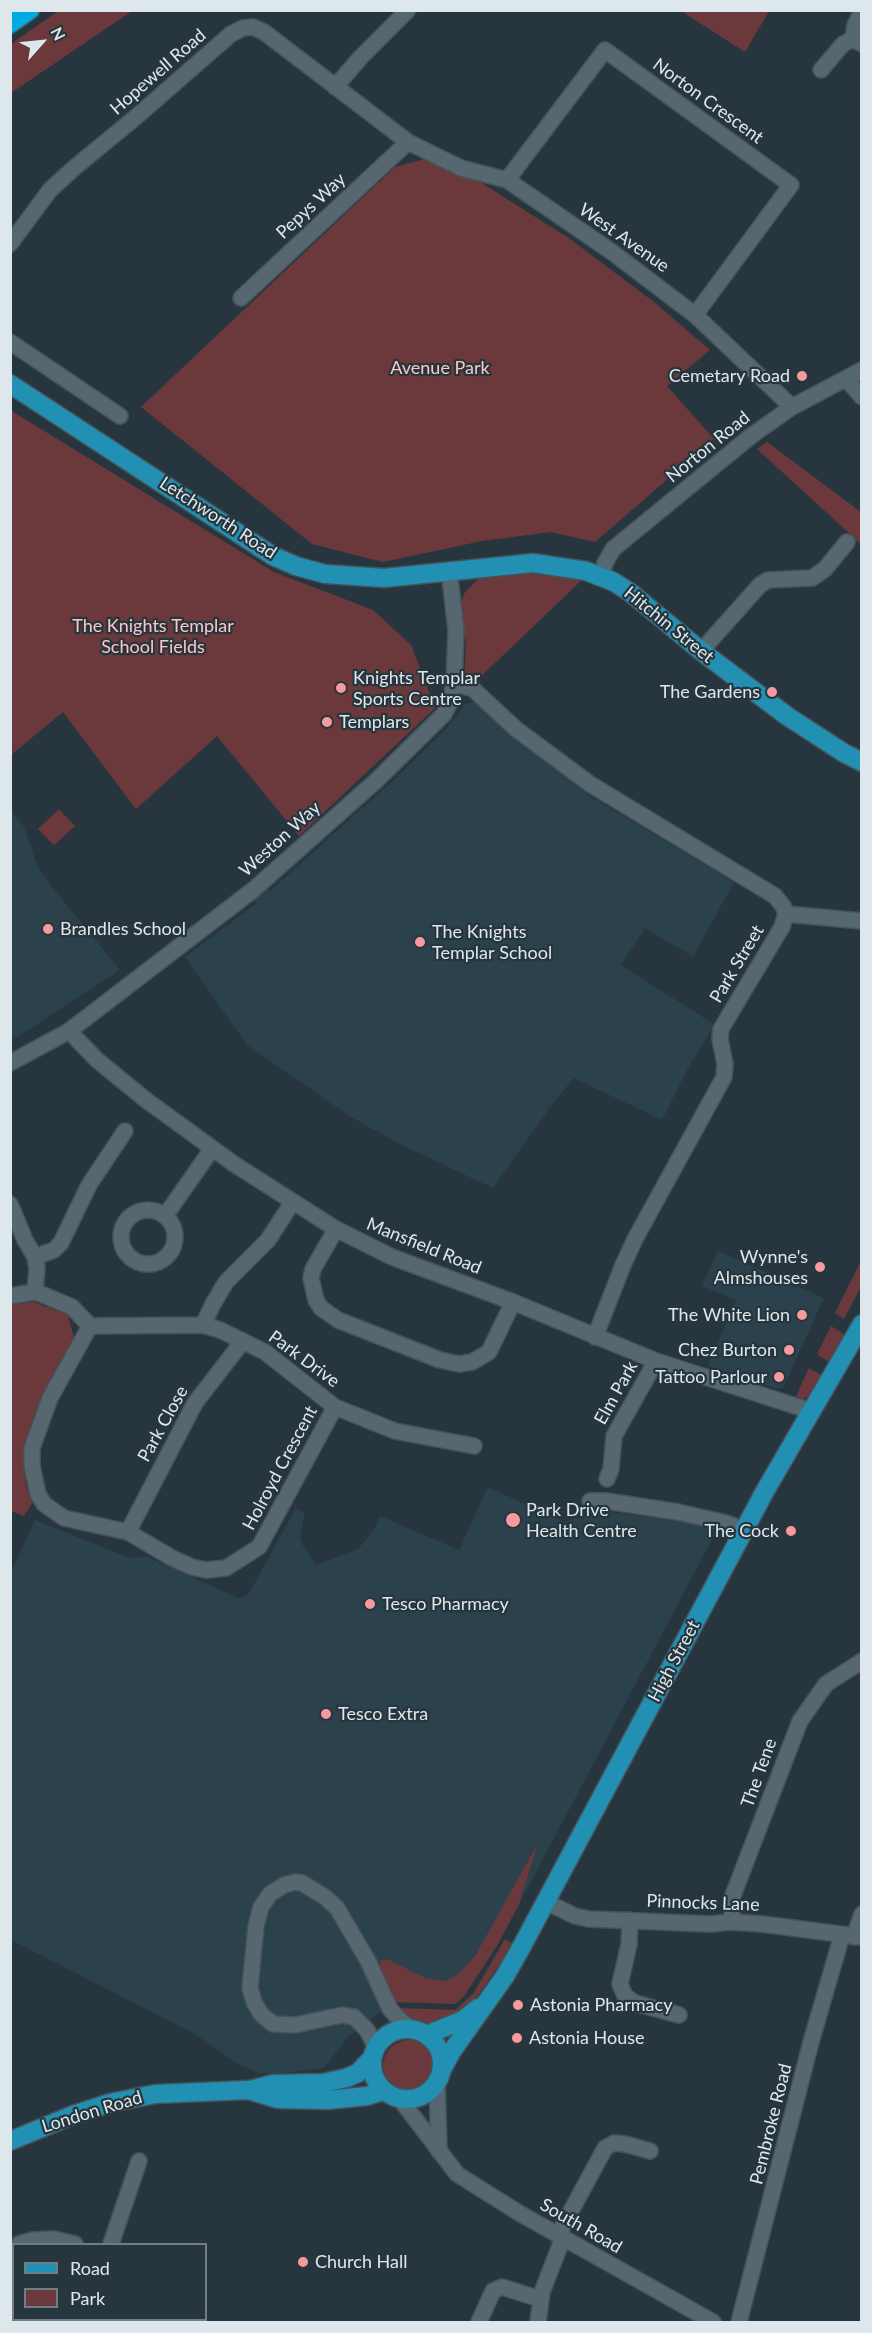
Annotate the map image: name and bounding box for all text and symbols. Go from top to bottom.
north arrow [12,12,72,72]
text: N [47,24,70,43]
street label: Hopewell Road [106,25,210,119]
street label: Norton Crescent [649,54,767,148]
street label: Pepys Way [272,168,350,244]
street label: West Avenue [575,199,673,277]
park label: Avenue Park [390,357,490,379]
place label: Cemetary Road [669,365,790,387]
marker: Cemetary Road [795,369,809,383]
street label: Norton Road [662,407,754,487]
street label: Letchworth Road [156,472,280,564]
street label: Hitchin Street [620,582,718,668]
park label: The Knights Templar School Fields [72,615,234,658]
place label: Knights Templar Sports Centre [353,667,480,710]
marker: Knights Templar Sports Centre [334,681,348,695]
place label: The Gardens [660,681,760,703]
marker: The Gardens [765,685,779,699]
place label: Templars [339,711,409,733]
marker: Templars [320,715,334,729]
street label: Weston Way [235,797,325,881]
place label: Brandles School [60,918,186,940]
place label: The Knights Templar School [432,921,552,964]
street label: Park Street [705,921,769,1007]
marker: Brandles School [41,922,55,936]
marker: The Knights Templar School [413,935,427,949]
street label: Mansfield Road [363,1213,485,1279]
place label: Wynne's Almshouses [714,1246,808,1288]
marker: Wynne's Almshouses [813,1260,827,1274]
place label: The White Lion [668,1304,790,1326]
marker: The White Lion [795,1308,809,1322]
street label: Park Drive [264,1326,344,1392]
place label: Chez Burton [678,1339,777,1361]
marker: Chez Burton [782,1343,796,1357]
street label: Elm Park [590,1358,642,1428]
place label: Tattoo Parlour [655,1366,767,1388]
marker: Tattoo Parlour [772,1370,786,1384]
street label: Park Close [133,1382,193,1466]
street label: Holroyd Crescent [238,1402,322,1534]
place label: Park Drive Health Centre [526,1499,637,1541]
marker: Park Drive Health Centre [504,1511,522,1529]
place label: The Cock [705,1520,779,1542]
marker: The Cock [784,1524,798,1538]
place label: Tesco Pharmacy [382,1593,509,1615]
marker: Tesco Pharmacy [363,1597,377,1611]
street label: High Street [643,1616,705,1706]
place label: Tesco Extra [338,1703,428,1725]
marker: Tesco Extra [319,1707,333,1721]
street label: The Tene [737,1735,781,1811]
street label: Pinnocks Lane [646,1890,760,1916]
place label: Astonia Pharmacy [530,1994,672,2016]
marker: Astonia Pharmacy [511,1998,525,2012]
place label: Astonia House [529,2027,645,2049]
marker: Astonia House [510,2031,524,2045]
street label: Pembroke Road [746,2061,796,2187]
street label: London Road [39,2087,145,2137]
street label: South Road [536,2194,626,2258]
legend [12,2243,207,2321]
place label: Church Hall [315,2251,407,2273]
marker: Church Hall [296,2255,310,2269]
text: Road [70,2257,110,2279]
text: Park [70,2287,105,2309]

